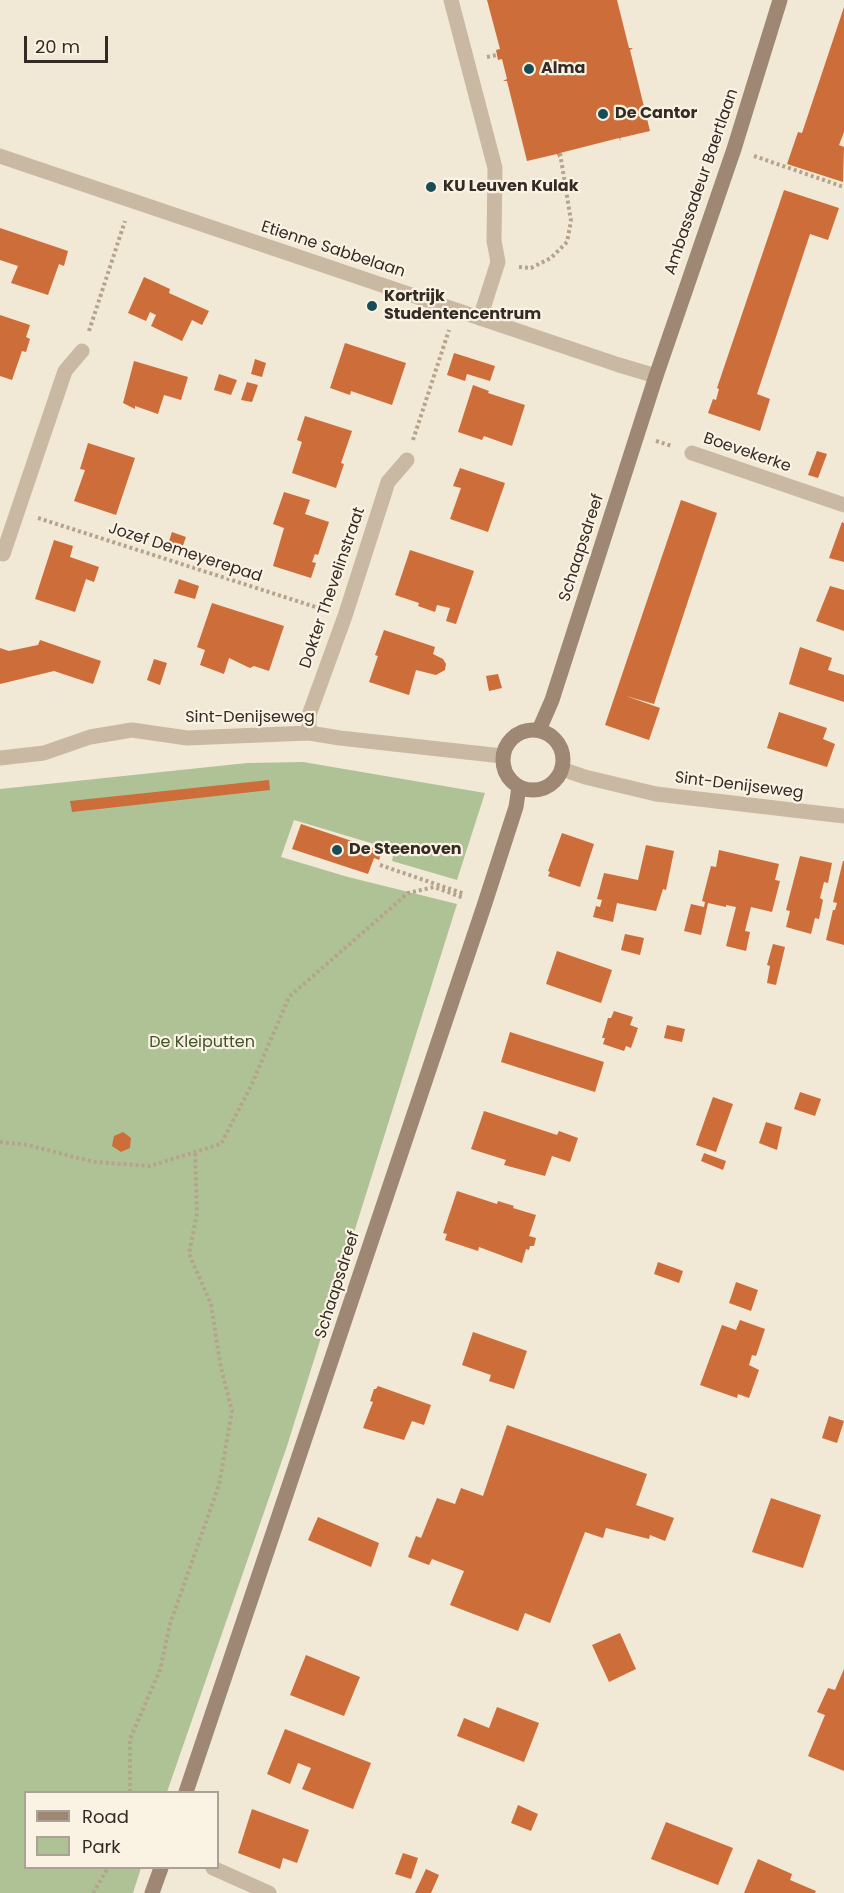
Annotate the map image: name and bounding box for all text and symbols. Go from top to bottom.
scale bar [27,24,111,62]
text: 20 m [35,34,80,59]
place label: Alma [541,59,585,79]
marker: Alma [522,62,536,76]
street label: Ambassadeur Baertlaan [661,86,743,278]
place label: De Cantor [615,104,697,124]
marker: De Cantor [596,107,610,121]
place label: KU Leuven Kulak [443,177,579,197]
marker: KU Leuven Kulak [424,180,438,194]
street label: Etienne Sabbelaan [259,218,407,282]
place label: Kortrijk Studentencentrum [384,287,541,325]
marker: Kortrijk Studentencentrum [365,299,379,313]
street label: Boevekerke [701,429,793,477]
street label: Schaapsdreef [556,492,608,604]
street label: Dokter Thevelinstraat [296,505,370,671]
street label: Jozef Demeyerepad [106,519,264,587]
street label: Sint-Denijseweg [185,708,315,728]
street label: Sint-Denijseweg [673,769,805,803]
place label: De Steenoven [349,840,462,860]
marker: De Steenoven [330,843,344,857]
park label: De Kleiputten [149,1033,255,1053]
street label: Schaapsdreef [312,1229,364,1341]
legend [24,1791,219,1869]
text: Road [82,1804,129,1829]
text: Park [82,1834,121,1859]

